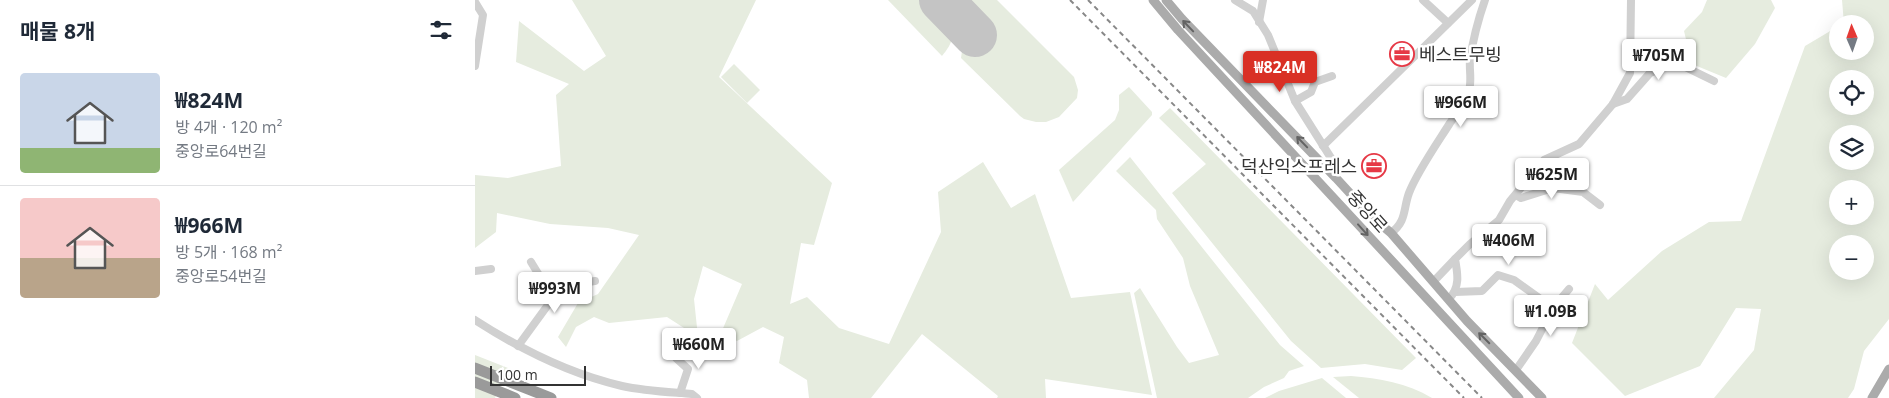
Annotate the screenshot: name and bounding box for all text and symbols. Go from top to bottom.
north arrow [1829,15,1874,60]
map controls [1829,15,1874,280]
icon: filters [427,16,455,44]
text: 매물 8개 [20,17,95,45]
one-way arrow [1182,20,1194,32]
pin: ₩705M [1624,38,1694,81]
office icon: 베스트무빙 [1389,41,1415,67]
place label: 베스트무빙 [1419,42,1502,66]
text: ₩705M [1633,44,1685,66]
pin: ₩824M [1245,51,1315,93]
text: ₩824M [1254,56,1306,78]
button: locate [1829,70,1874,115]
text: ₩824M [175,86,243,114]
pin: ₩966M [1426,86,1496,128]
text: ₩966M [1435,91,1487,113]
icon: home [60,93,120,153]
text: 방 4개 · 120 m² [175,116,282,138]
button: layers [1829,125,1874,170]
one-way arrow [1296,136,1308,149]
text: 중앙로64번길 [175,140,267,162]
office icon: 덕산익스프레스 [1361,153,1387,179]
place label: 덕산익스프레스 [1241,154,1357,178]
pin: ₩625M [1517,158,1587,200]
text: ₩625M [1526,163,1578,185]
button: + [1829,180,1874,225]
street label: 중앙로 [1342,185,1394,237]
text: ₩966M [175,211,243,239]
icon: home [60,218,120,278]
one-way arrow [1357,223,1369,236]
pin: ₩406M [1474,224,1544,266]
text: ₩406M [1483,229,1535,251]
button: − [1829,235,1874,280]
text: 방 5개 · 168 m² [175,241,282,263]
text: 중앙로54번길 [175,265,267,287]
pin: ₩993M [520,272,590,314]
text: ₩993M [529,277,581,299]
pin: ₩1.09B [1510,294,1592,337]
text: ₩1.09B [1525,300,1577,322]
pin: ₩660M [664,328,734,370]
one-way arrow [1478,332,1490,344]
text: ₩660M [673,333,725,355]
scale bar [490,363,586,386]
text: 100 m [497,365,538,384]

